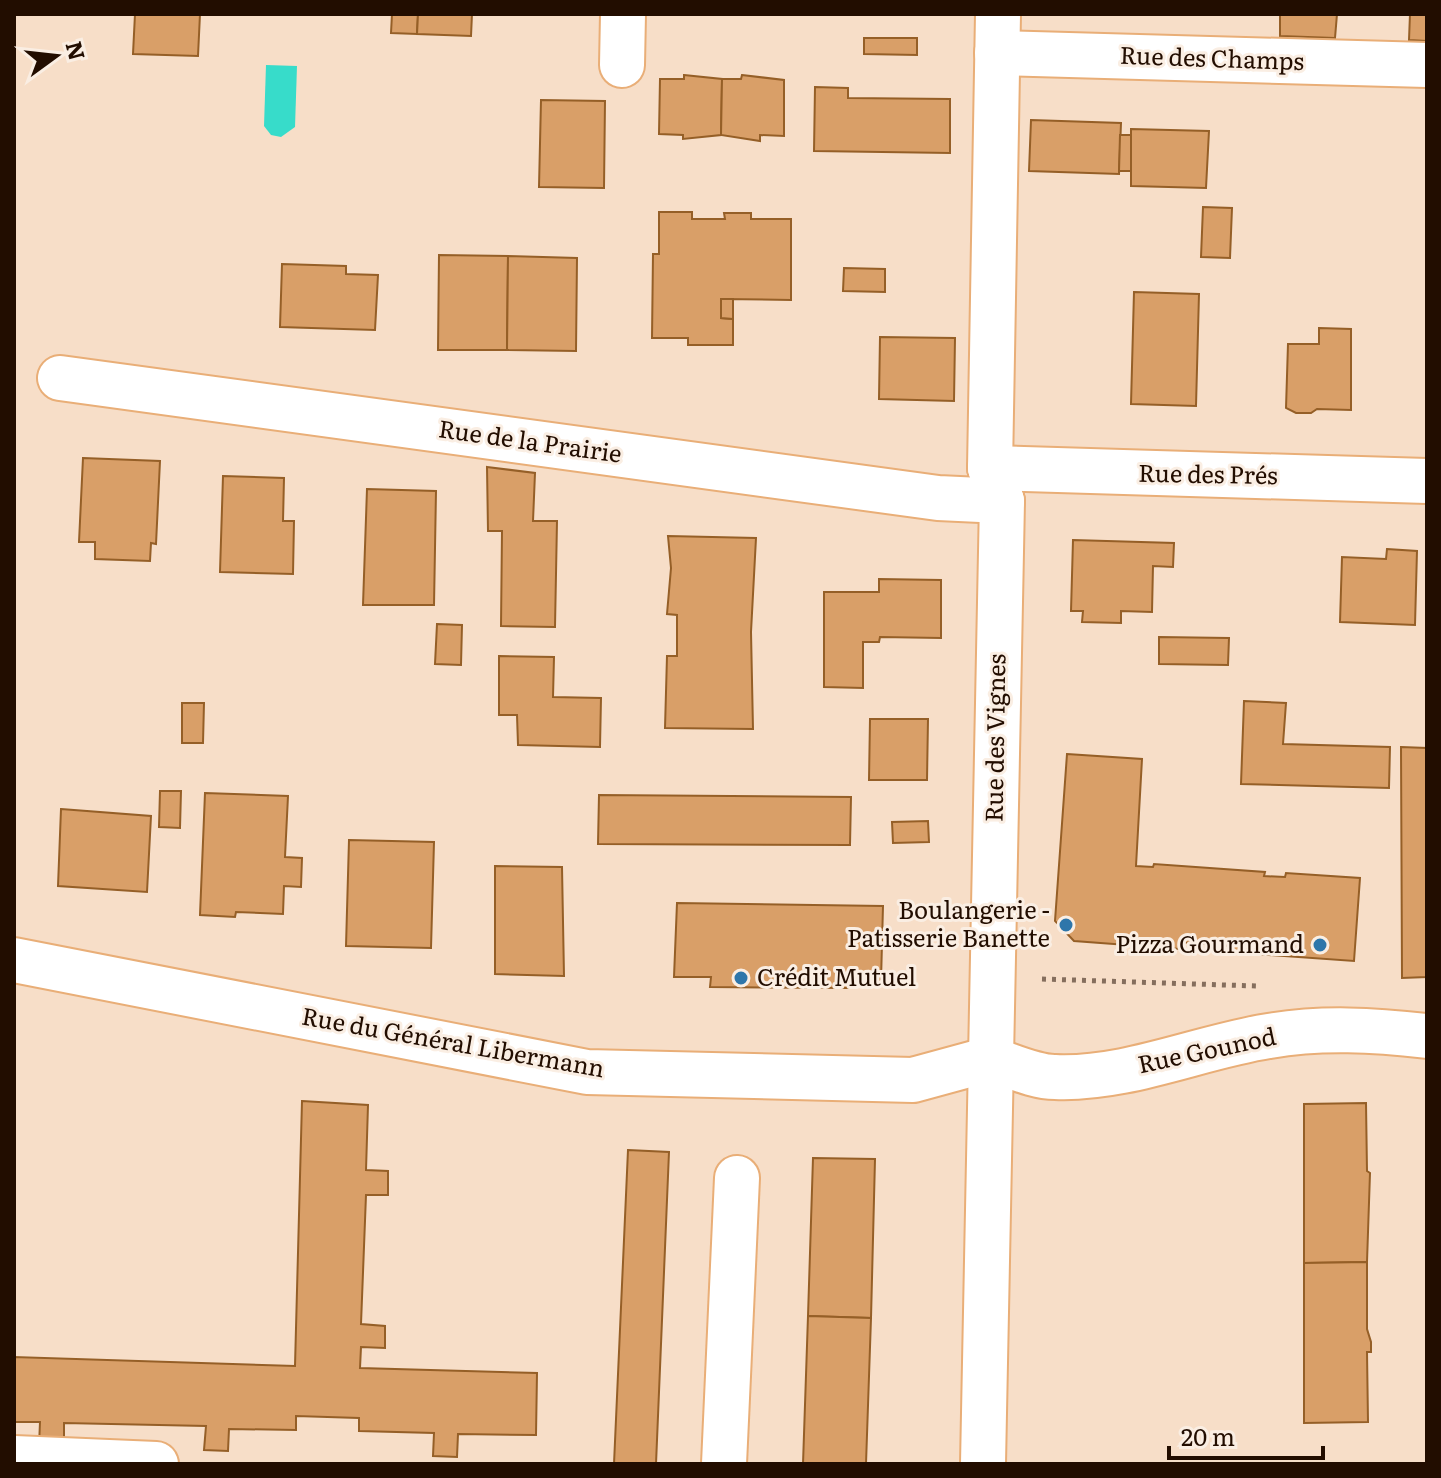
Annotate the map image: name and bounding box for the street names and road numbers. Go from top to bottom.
street label: Rue des Champs [1119,36,1305,77]
street label: Rue de la Prairie [436,409,624,470]
street label: Rue des Prés [1138,454,1278,491]
street label: Rue des Vignes [975,653,1012,822]
street label: Rue du Général Libermann [299,997,608,1084]
street label: Rue Gounod [1134,1017,1279,1080]

